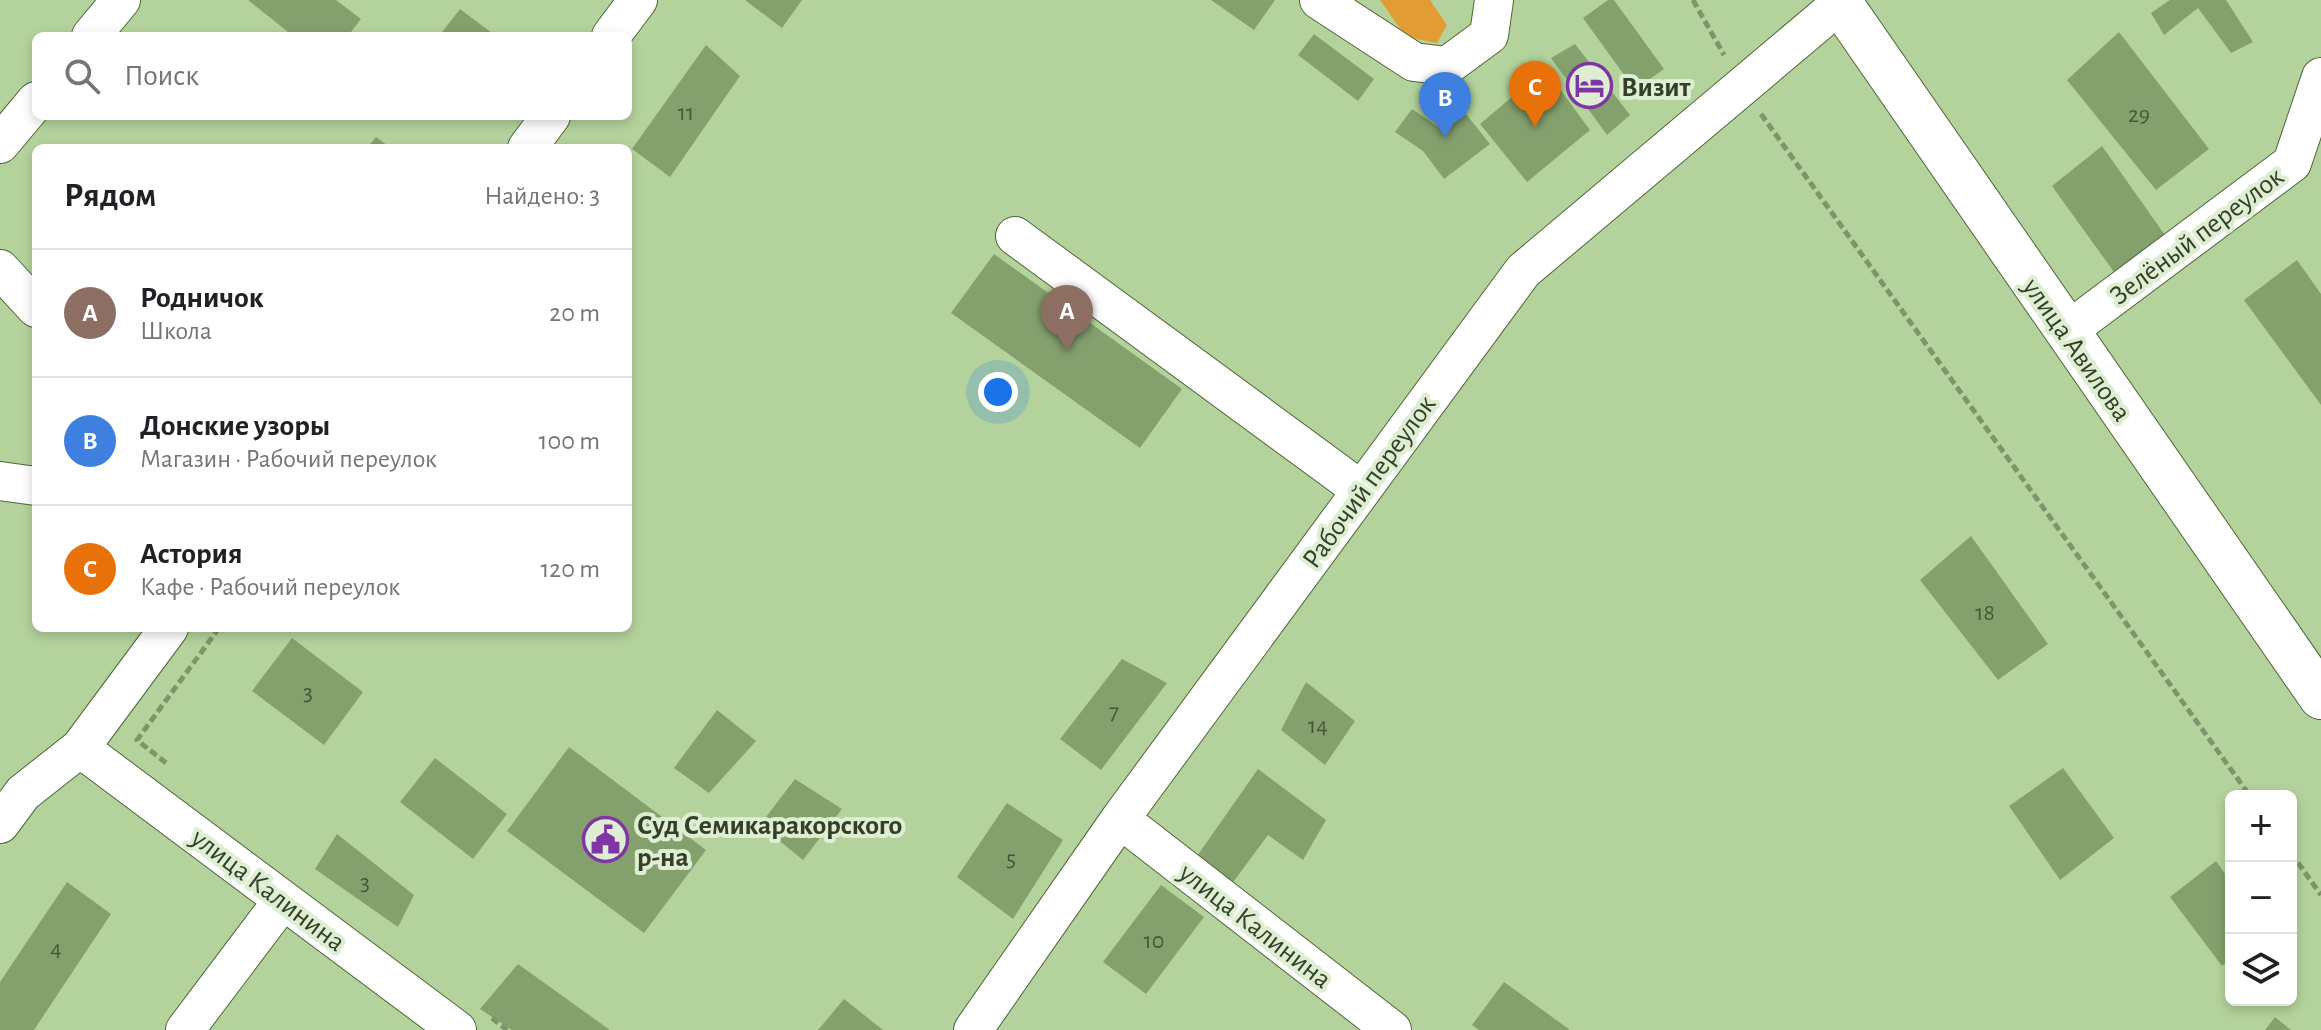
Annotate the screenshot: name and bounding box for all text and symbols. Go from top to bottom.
search box [32,32,632,120]
icon: search [60,54,104,98]
text: Поиск [124,61,199,91]
pin: C [1509,61,1561,127]
hotel icon: Визит [1566,62,1614,110]
pin: B [1419,72,1471,138]
place label: Визит [1621,74,1691,102]
house number: 11 [678,101,694,125]
house number: 29 [2128,103,2150,127]
street label: Зелёный переулок [2105,162,2289,311]
text: Рядом [64,179,156,213]
text: Найдено: 3 [484,183,600,209]
street label: улица Авилова [2016,273,2136,427]
text: Родничок [140,283,264,313]
pin: A [1041,285,1093,351]
text: A [82,300,98,326]
text: 20 m [549,300,600,326]
text: Школа [140,318,212,344]
your location [978,372,1018,412]
street label: Рабочий переулок [1298,390,1442,574]
text: Донские узоры [140,411,330,441]
text: B [82,428,98,454]
text: 100 m [539,428,600,454]
text: Магазин · Рабочий переулок [140,446,437,472]
text: Астория [140,539,242,569]
text: C [83,556,97,582]
text: 120 m [540,556,600,582]
text: Кафе · Рабочий переулок [140,574,400,600]
house number: 18 [1975,601,1995,625]
house number: 3 [303,681,313,705]
house number: 7 [1109,700,1119,724]
house number: 14 [1308,714,1328,738]
map controls [2225,790,2297,1006]
button: + [2225,790,2297,862]
place label: Суд Семикаракорского р-на [637,812,902,872]
public building icon: Суд Семикаракорского р-на [582,816,630,864]
street label: улица Калинина [185,823,350,957]
house number: 5 [1006,847,1016,871]
street label: улица Калинина [1173,858,1336,995]
button: − [2225,862,2297,934]
house number: 3 [360,871,370,895]
house number: 10 [1144,929,1164,953]
button: layers [2225,934,2297,1006]
house number: 4 [50,937,62,961]

